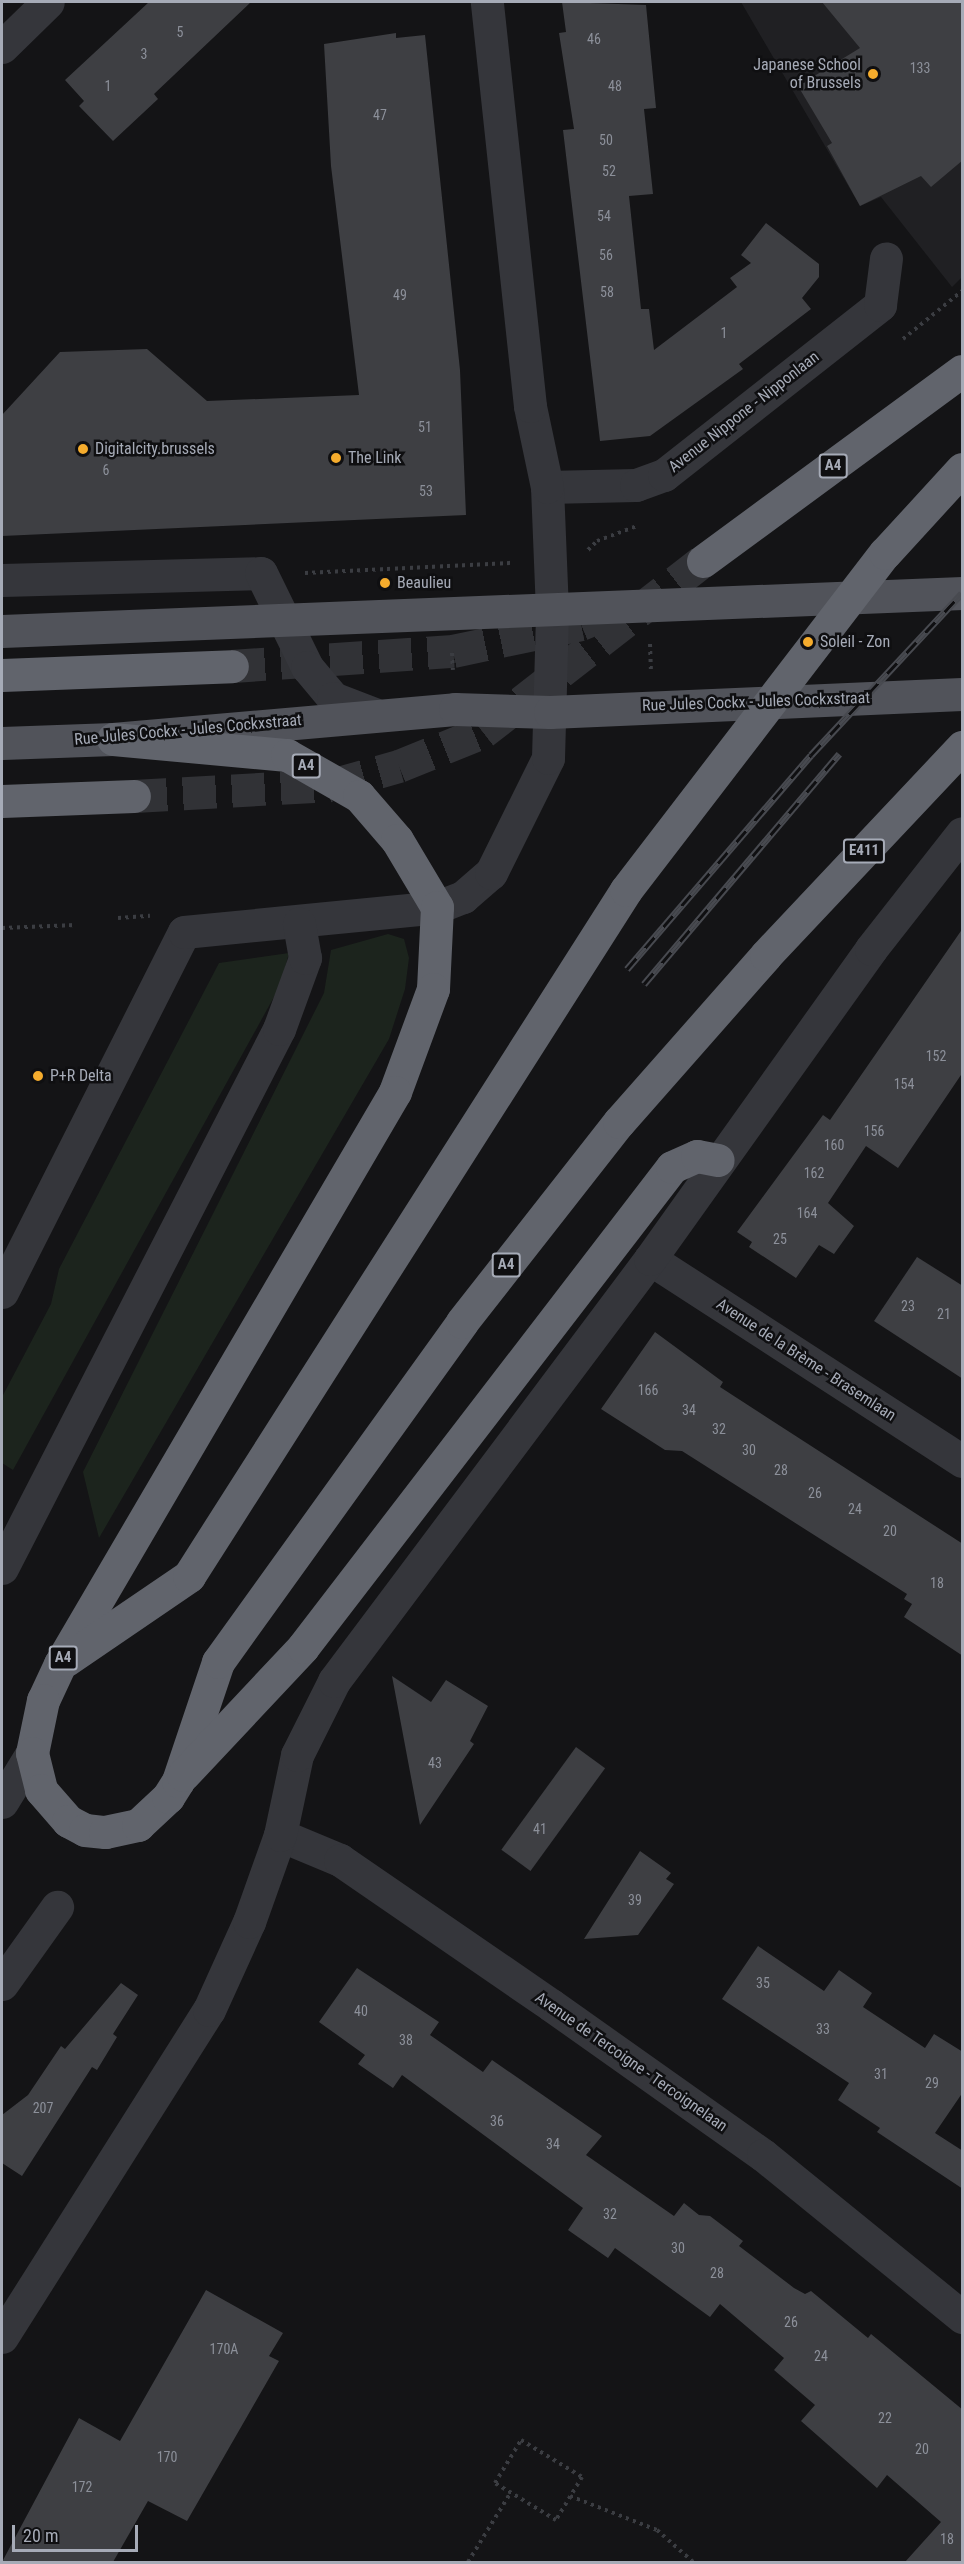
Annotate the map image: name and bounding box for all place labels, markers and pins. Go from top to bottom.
place label: Japanese School of Brussels [753,55,861,93]
marker: Japanese School of Brussels [866,67,880,81]
place label: Digitalcity.brussels [95,439,215,459]
marker: Digitalcity.brussels [76,442,90,456]
place label: The Link [348,448,401,468]
marker: The Link [329,451,343,465]
place label: Beaulieu [397,573,451,593]
marker: Beaulieu [378,576,392,590]
place label: Soleil - Zon [820,632,890,652]
marker: Soleil - Zon [801,635,815,649]
place label: P+R Delta [50,1066,112,1086]
marker: P+R Delta [31,1069,45,1083]

